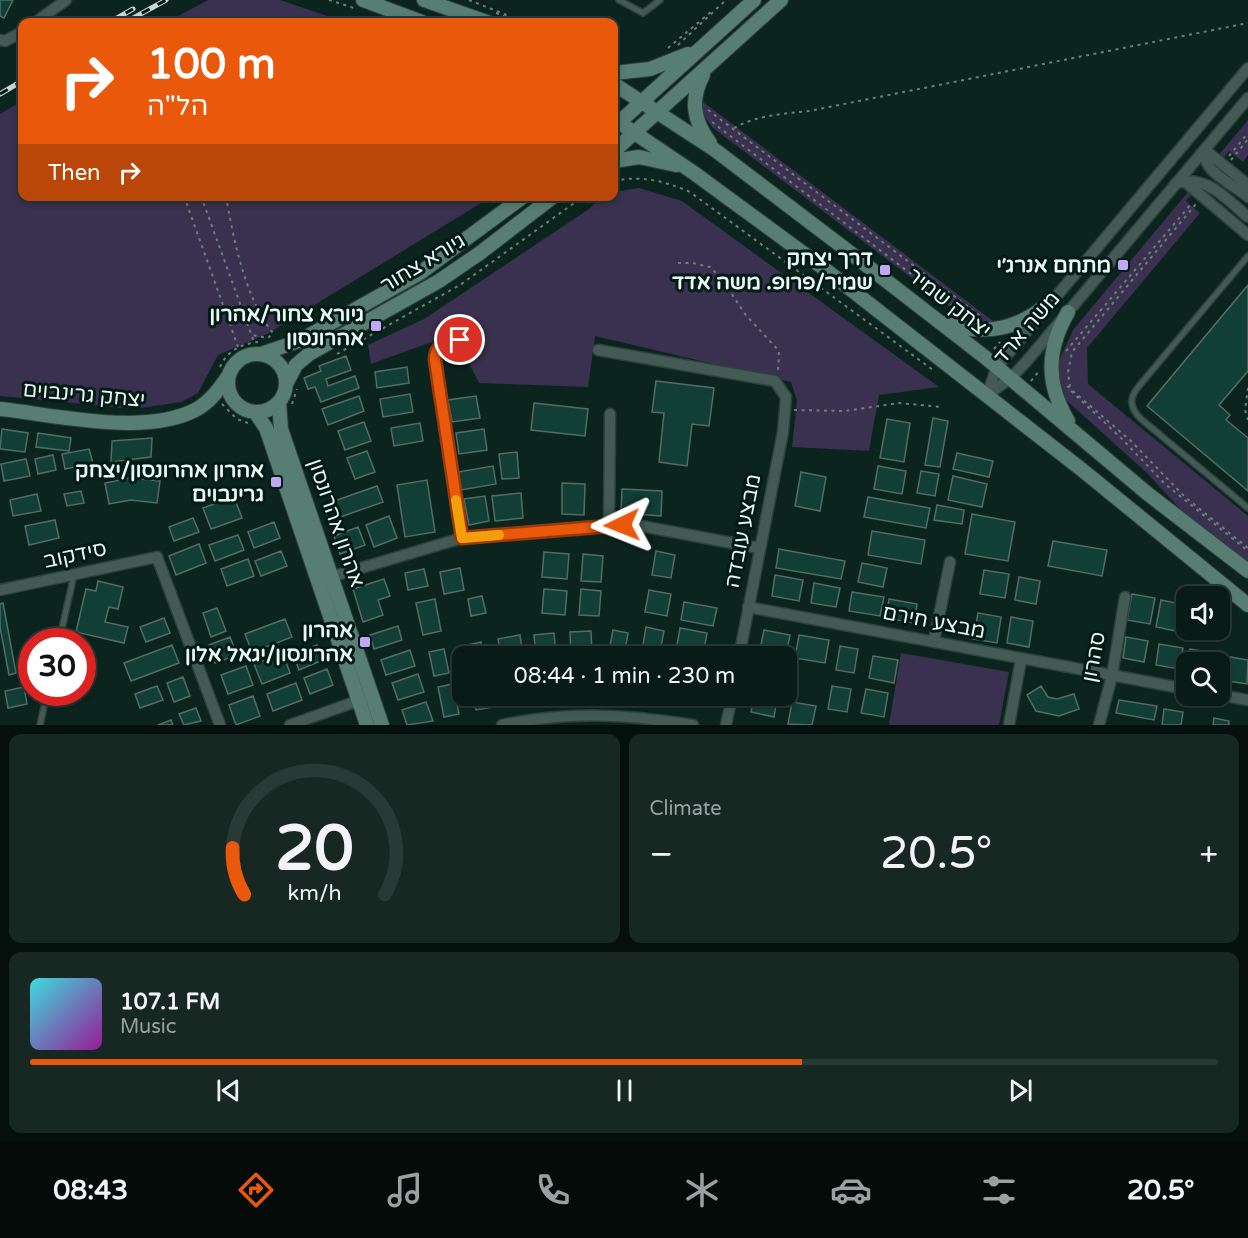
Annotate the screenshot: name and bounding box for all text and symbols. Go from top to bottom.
text: 100 m [147,39,276,90]
icon: right [48,42,126,120]
text: הל"ה [147,90,208,123]
icon: right [113,156,146,189]
text: Then [48,160,101,186]
street label: גיורא צחור [376,228,470,298]
place label: דרך יצחק שמיר/פרופ. משה אדד [672,246,873,295]
place label: מתחם אנרג׳י [997,253,1111,278]
marker: מתחם אנרג׳י [1116,258,1130,272]
marker: דרך יצחק שמיר/פרופ. משה אדד [878,263,892,277]
street label: יצחק שמיר [902,263,996,343]
street label: משה ארד [989,286,1065,370]
place label: גיורא צחור/אהרון אהרונסון [209,302,364,351]
pin [434,314,485,365]
marker: גיורא צחור/אהרון אהרונסון [369,319,383,333]
icon: arrive [443,323,476,356]
street label: יצחק גרינבוים [22,377,146,413]
street label: אהרון אהרונסון [302,456,370,590]
place label: אהרון אהרונסון/יצחק גרינבוים [75,458,264,507]
street label: מבצע עובדה [720,472,766,590]
marker: אהרון אהרונסון/יצחק גרינבוים [269,475,283,489]
position arrow [590,493,654,557]
street label: סידקוב [41,536,109,574]
map controls [1176,586,1230,706]
button: sound [1176,586,1230,640]
street label: מבצע חירם [880,600,988,644]
place label: אהרון אהרונסון/יגאל אלון [185,618,353,667]
speed limit sign: 30 [18,628,96,706]
street label: סהרון [1077,630,1111,684]
marker: אהרון אהרונסון/יגאל אלון [358,635,372,649]
button: search [1176,652,1230,706]
text: 08:44 · 1 min · 230 m [514,663,735,689]
text: Climate [650,797,722,821]
text: 20 [275,812,353,887]
text: 20.5° [880,827,993,881]
text: − [650,835,673,874]
text: + [1199,835,1218,874]
text: km/h [287,881,341,907]
text: 107.1 FM [120,989,220,1015]
text: Music [120,1015,176,1039]
icon: previous [212,1074,245,1107]
icon: pause [608,1074,641,1107]
icon: next [1004,1074,1037,1107]
icon: directions [235,1169,277,1211]
icon: music [384,1169,426,1211]
icon: phone [532,1169,574,1211]
icon: climate [681,1169,723,1211]
icon: car [830,1169,872,1211]
icon: filters [978,1169,1020,1211]
text: 08:43 [53,1174,128,1207]
text: 20.5° [1127,1174,1195,1207]

